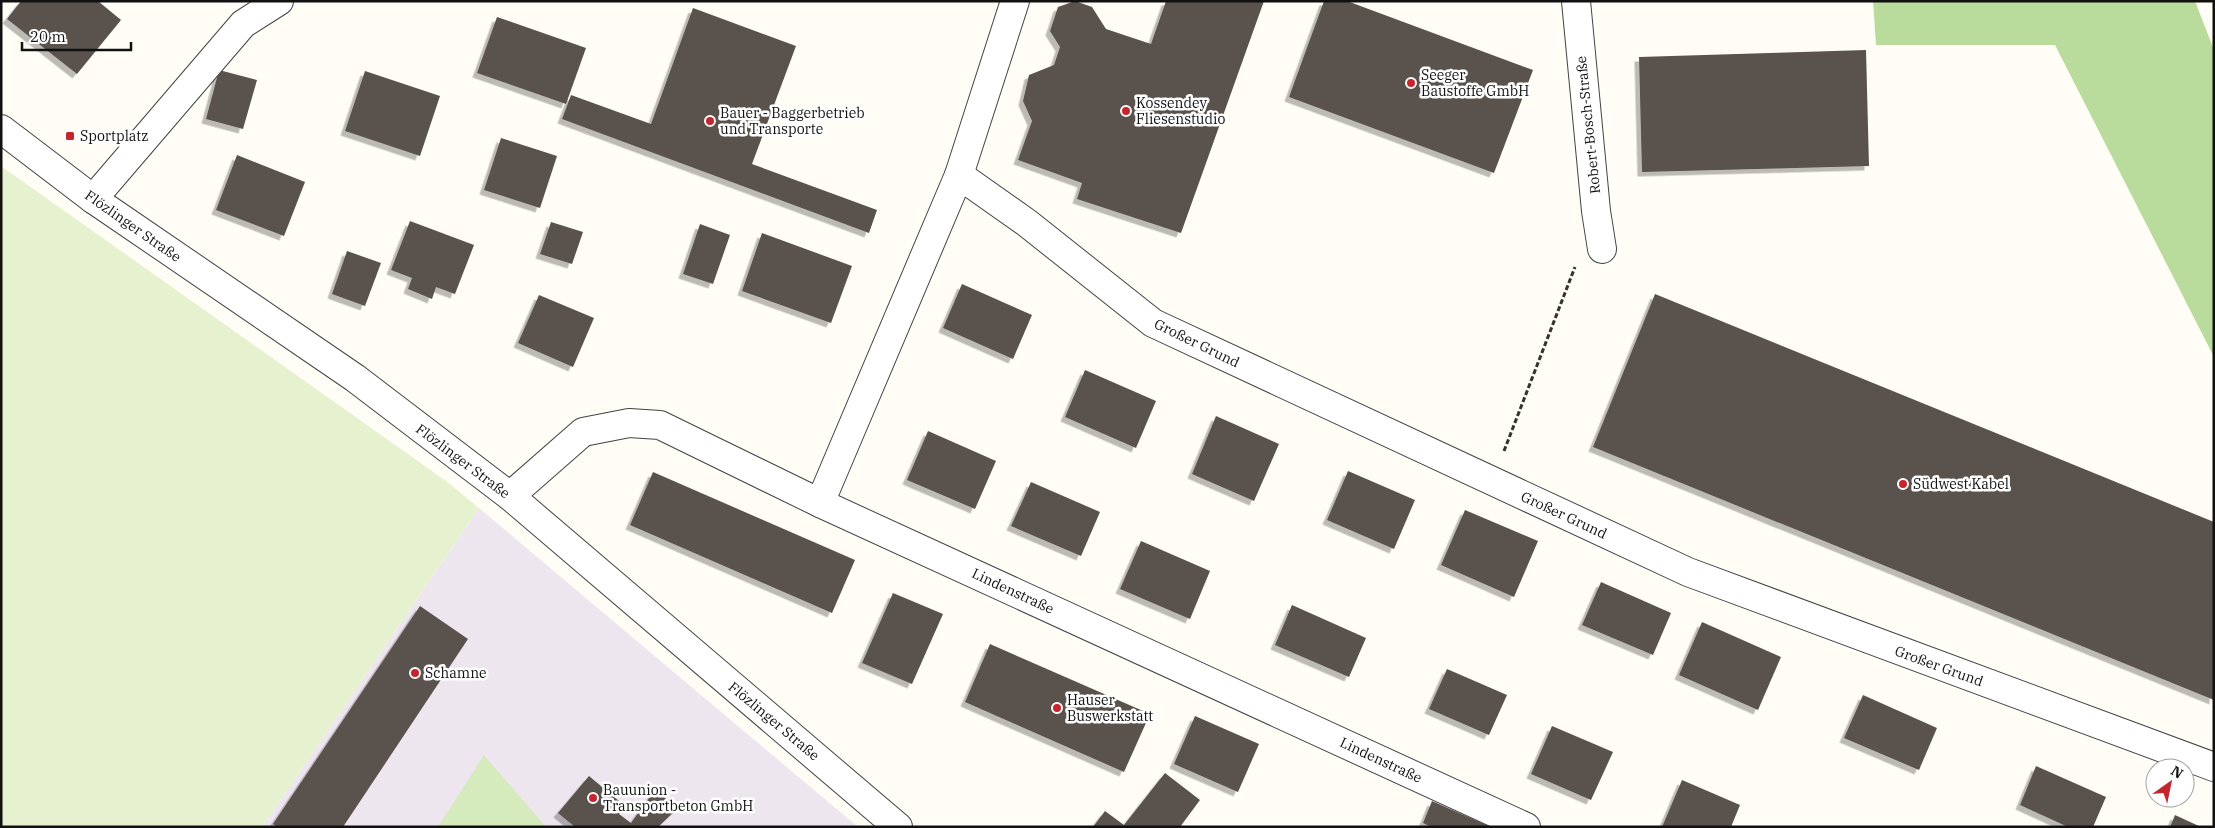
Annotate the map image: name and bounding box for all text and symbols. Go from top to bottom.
scale bar [22,20,131,52]
text: 20 m [30,27,66,46]
street label: Robert-Bosch-Straße [1572,55,1604,195]
place label: Seeger Baustoffe GmbH [1421,66,1529,100]
marker: Seeger Baustoffe GmbH [1405,77,1417,89]
place label: Kossendey Fliesenstudio [1136,94,1225,128]
place label: Bauer - Baggerbetrieb und Transporte [720,104,865,138]
marker: Kossendey Fliesenstudio [1120,105,1132,117]
marker: Bauer - Baggerbetrieb und Transporte [704,115,716,127]
place label: Sportplatz [80,127,148,145]
marker: Sportplatz [64,130,76,142]
street label: Flözlinger Straße [81,186,185,266]
street label: Großer Grund [1151,315,1243,372]
street label: Flözlinger Straße [412,420,514,502]
place label: Südwest Kabel [1913,475,2009,493]
marker: Südwest Kabel [1897,478,1909,490]
street label: Großer Grund [1518,487,1610,543]
street label: Lindenstraße [969,564,1057,618]
street label: Großer Grund [1892,642,1986,690]
place label: Schamne [425,664,487,682]
marker: Schamne [409,667,421,679]
street label: Flözlinger Straße [725,678,823,764]
place label: Hauser Buswerkstatt [1067,691,1153,725]
marker: Hauser Buswerkstatt [1051,702,1063,714]
street label: Lindenstraße [1337,733,1425,787]
north arrow [2145,758,2195,808]
text: N [2168,762,2187,783]
place label: Bauunion - Transportbeton GmbH [603,781,753,815]
marker: Bauunion - Transportbeton GmbH [587,792,599,804]

